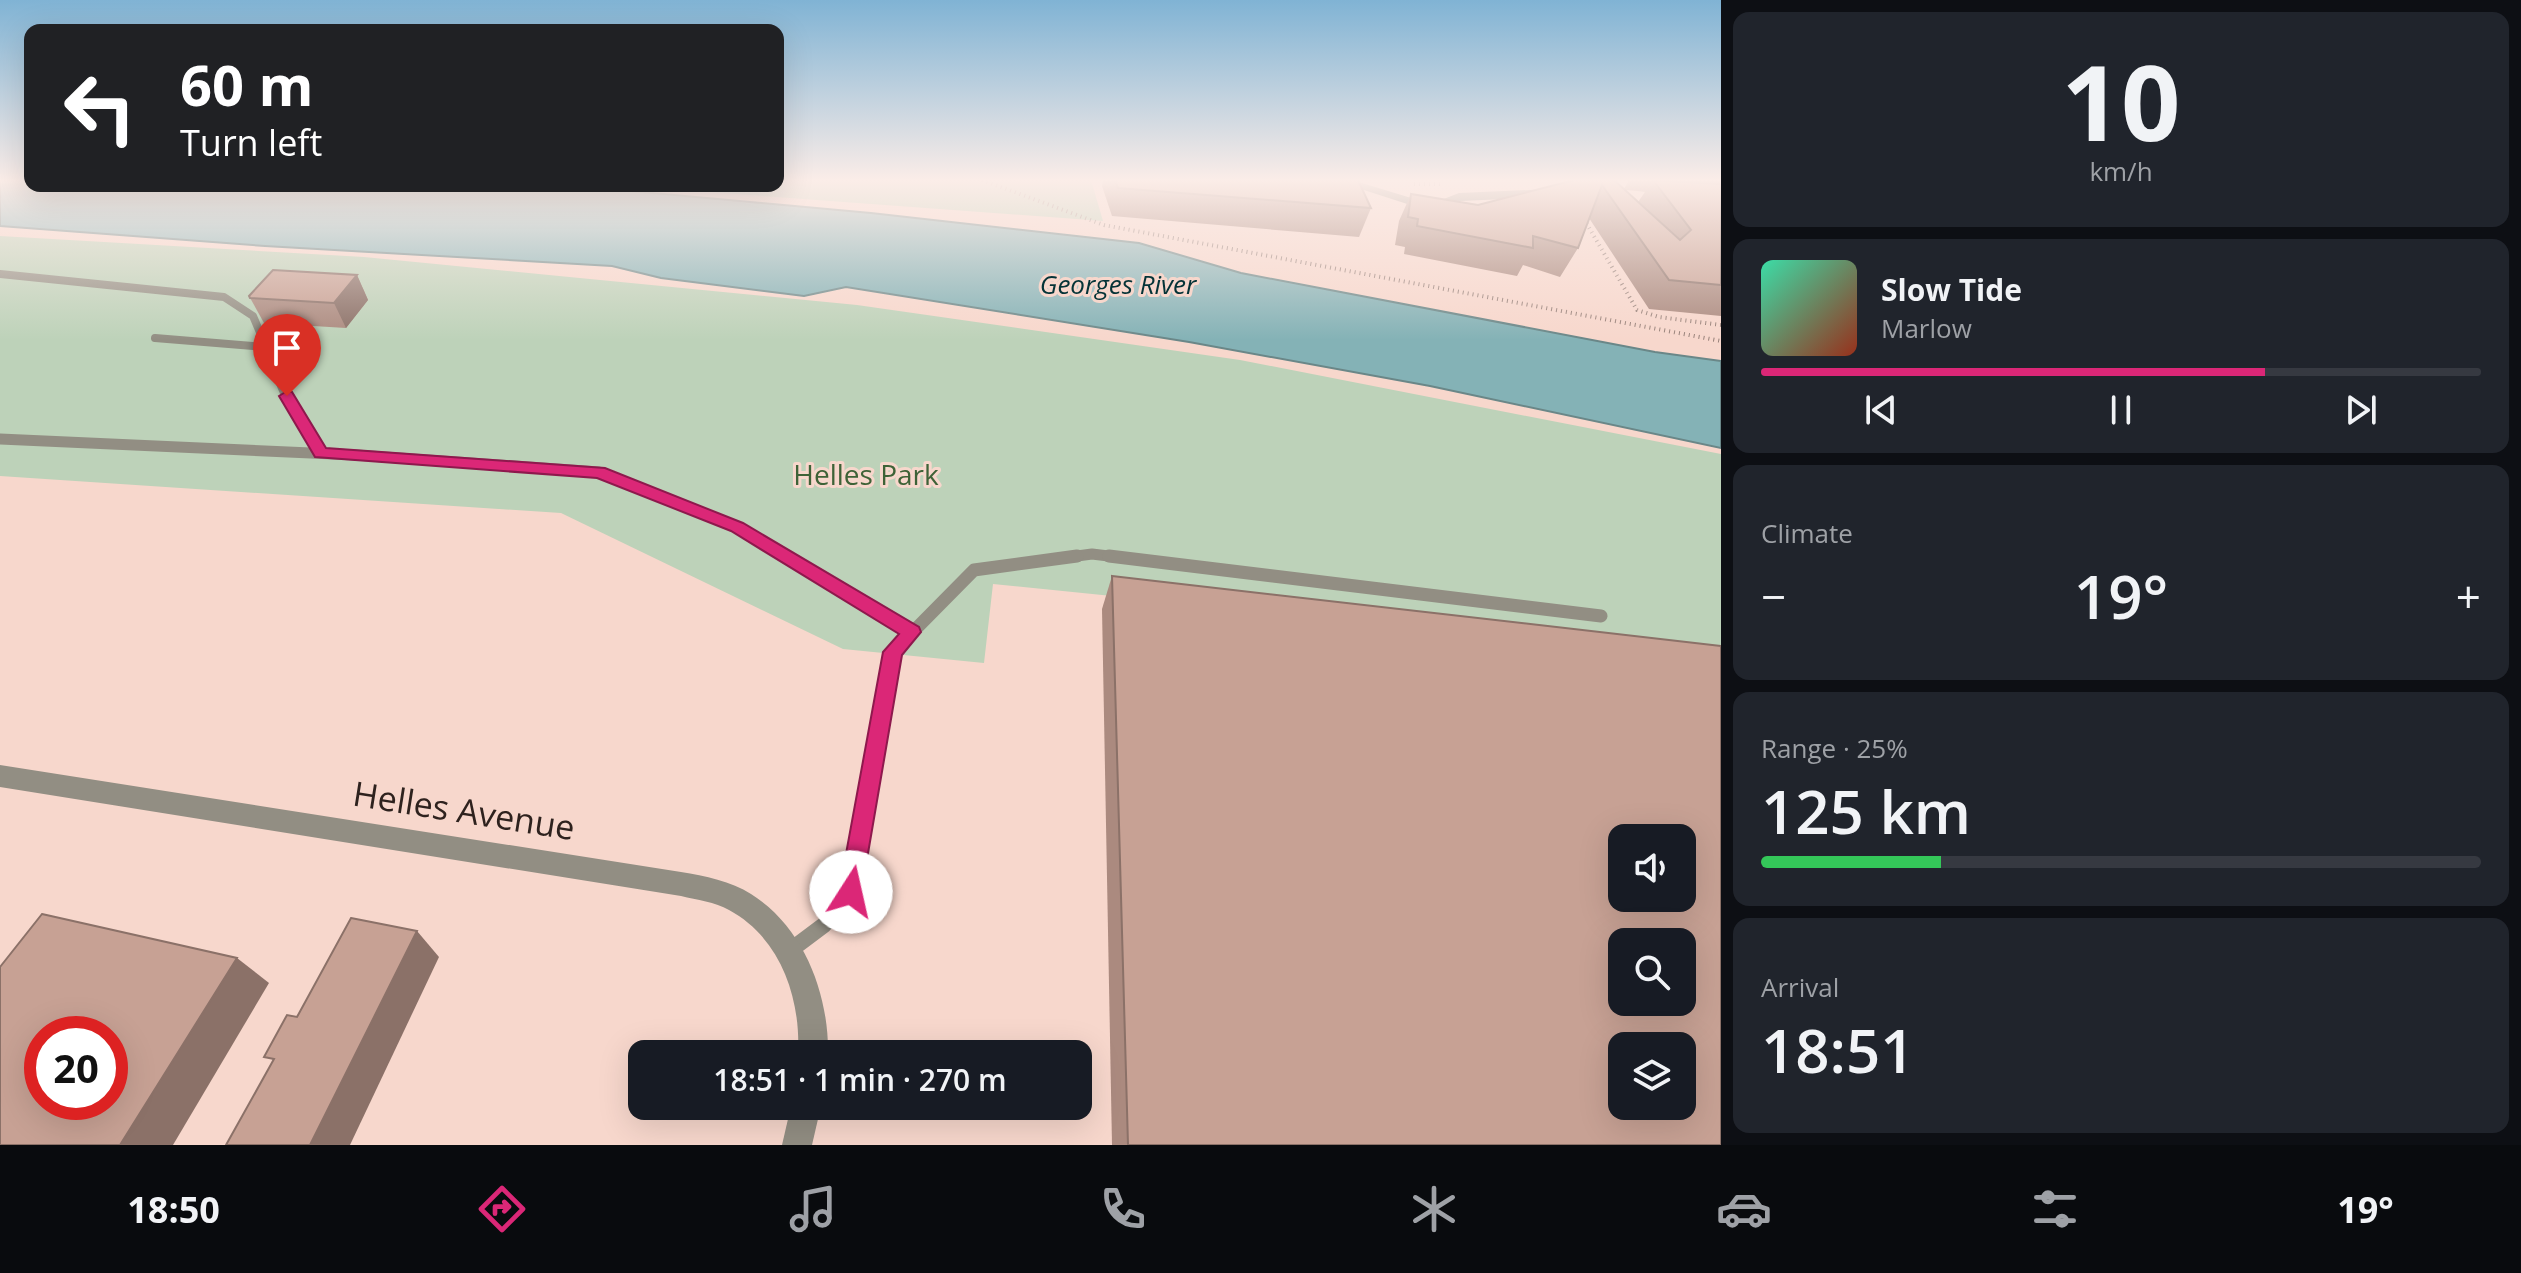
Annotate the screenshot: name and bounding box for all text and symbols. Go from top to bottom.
text: 10 [2062,30,2180,171]
text: 60 m [180,46,314,122]
icon: left [48,56,152,160]
text: Turn left [180,118,322,167]
text: km/h [2089,153,2153,189]
water label: Georges River [1040,266,1198,302]
text: Slow Tide [1881,269,2022,310]
text: Marlow [1881,310,1972,346]
pin [253,314,321,396]
icon: arrive [265,326,309,370]
icon: previous [1859,388,1903,432]
icon: pause [2099,388,2143,432]
icon: next [2339,388,2383,432]
park label: Helles Park [793,455,939,493]
text: Climate [1761,515,1853,551]
text: 19° [2074,555,2168,637]
text: − [1761,566,1786,626]
text: + [2456,566,2481,626]
text: Range · 25% [1761,730,1908,766]
street label: Helles Avenue [350,770,578,850]
text: 125 km [1761,770,1971,852]
map controls [1608,824,1696,1120]
button: sound [1608,824,1696,912]
position arrow [809,850,893,934]
button: search [1608,928,1696,1016]
text: Arrival [1761,969,1839,1005]
text: 18:51 [1761,1009,1915,1091]
speed limit sign: 20 [24,1016,128,1120]
button: layers [1608,1032,1696,1120]
text: 18:51 · 1 min · 270 m [713,1059,1007,1100]
icon: directions [474,1181,530,1237]
icon: music [785,1181,841,1237]
icon: phone [1095,1181,1151,1237]
icon: climate [1406,1181,1462,1237]
icon: car [1716,1181,1772,1237]
icon: filters [2027,1181,2083,1237]
text: 18:50 [127,1185,220,1234]
text: 19° [2337,1185,2394,1234]

